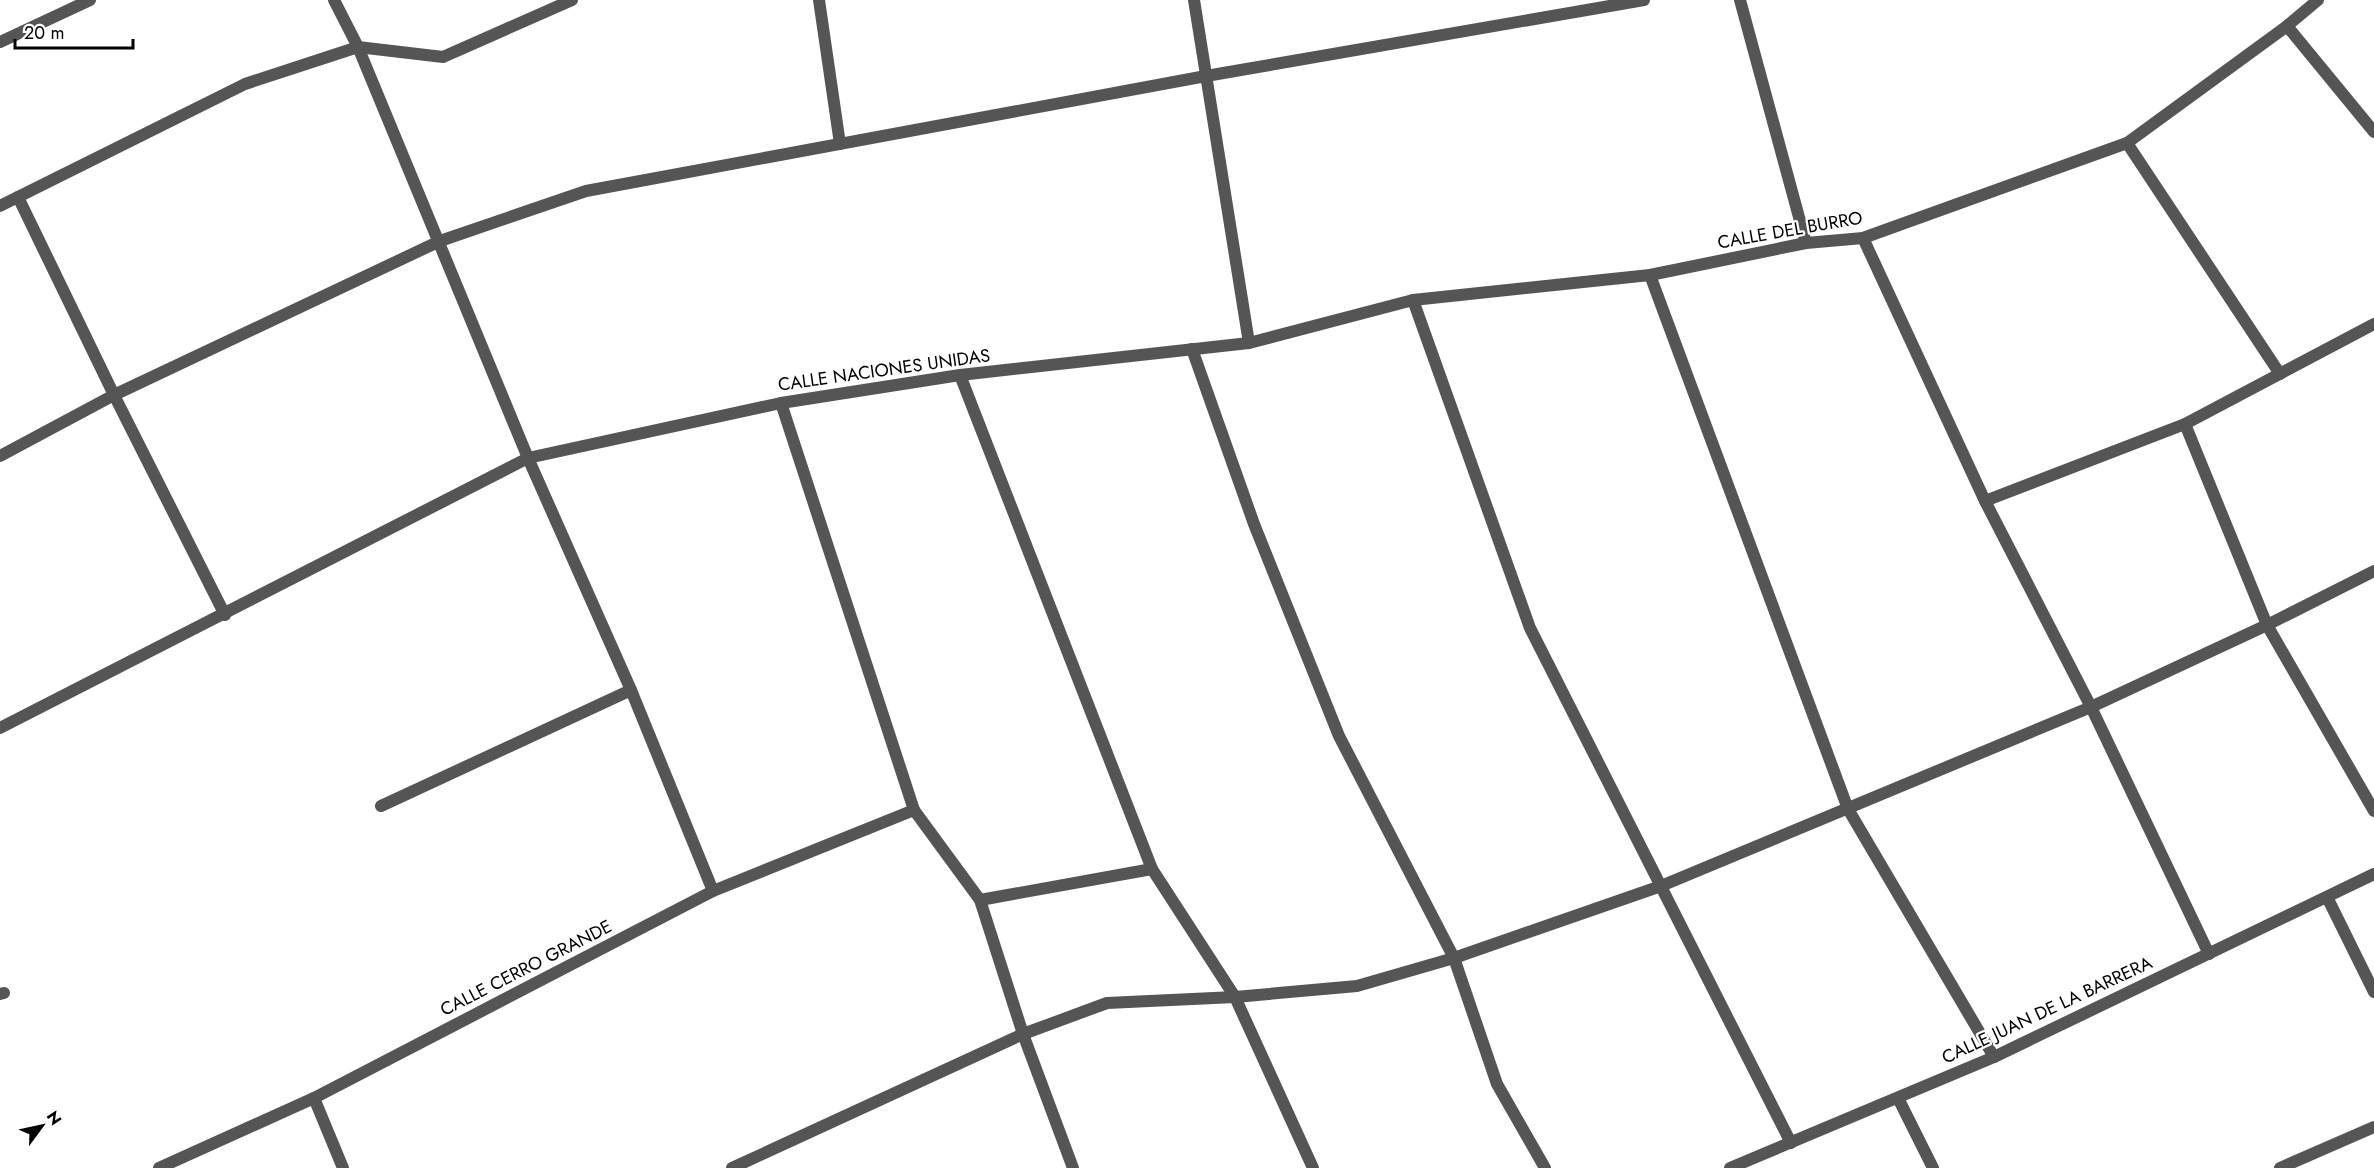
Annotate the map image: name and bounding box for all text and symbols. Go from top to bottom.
scale bar [15,12,134,50]
text: 20 m [24,20,64,46]
street label: CALLE DEL BURRO [1715,204,1865,256]
street label: CALLE NACIONES UNIDAS [776,342,992,398]
street label: CALLE CERRO GRANDE [436,913,616,1023]
street label: CALLE JUAN DE LA BARRERA [1938,950,2157,1070]
north arrow [12,1096,72,1156]
text: N [41,1107,67,1130]

